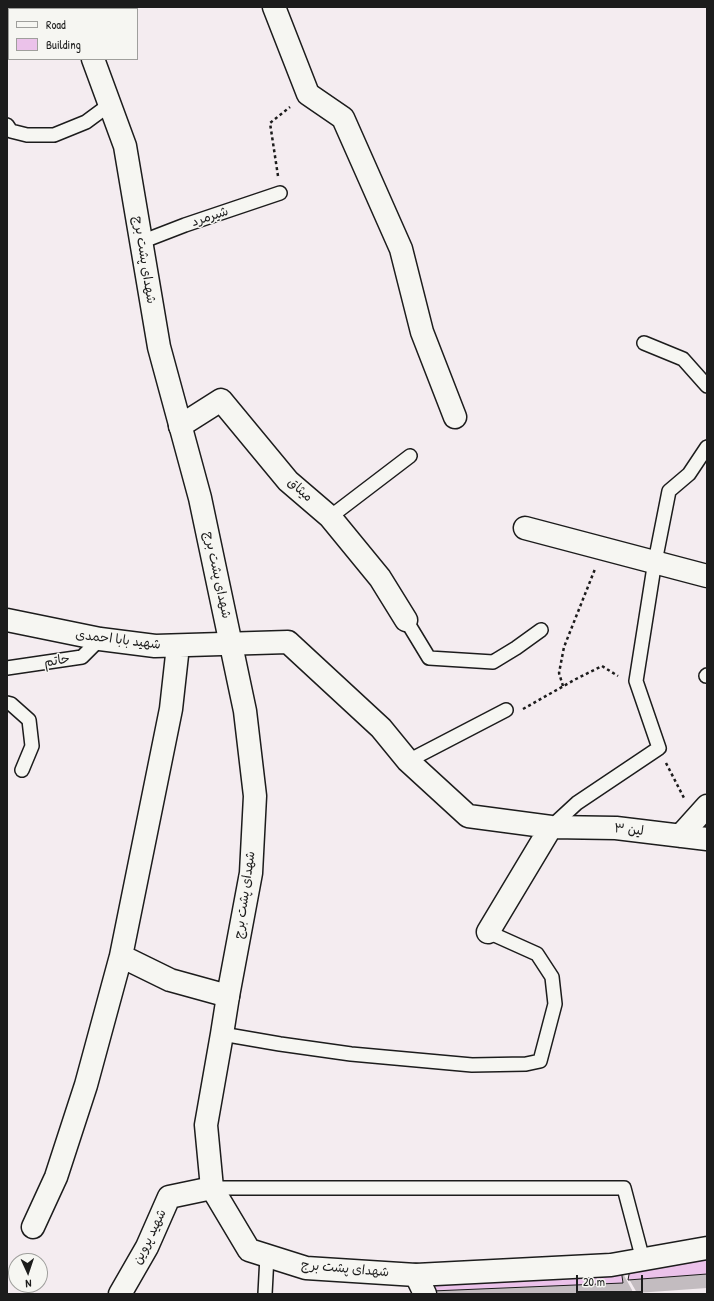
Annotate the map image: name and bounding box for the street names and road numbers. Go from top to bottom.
street label: شیرمرد [189,204,231,230]
street label: شهدای پشت برج [129,215,159,305]
street label: میثاق [284,475,316,505]
street label: شهدای پشت برج [200,530,234,620]
street label: شهید بابا احمدی [74,627,162,653]
street label: حاتم [43,651,71,671]
street label: لین ۳ [613,821,645,839]
street label: شهدای پشت برج [231,850,259,940]
street label: شهید پروین [130,1207,170,1267]
street label: شهدای پشت برج [300,1257,390,1281]

